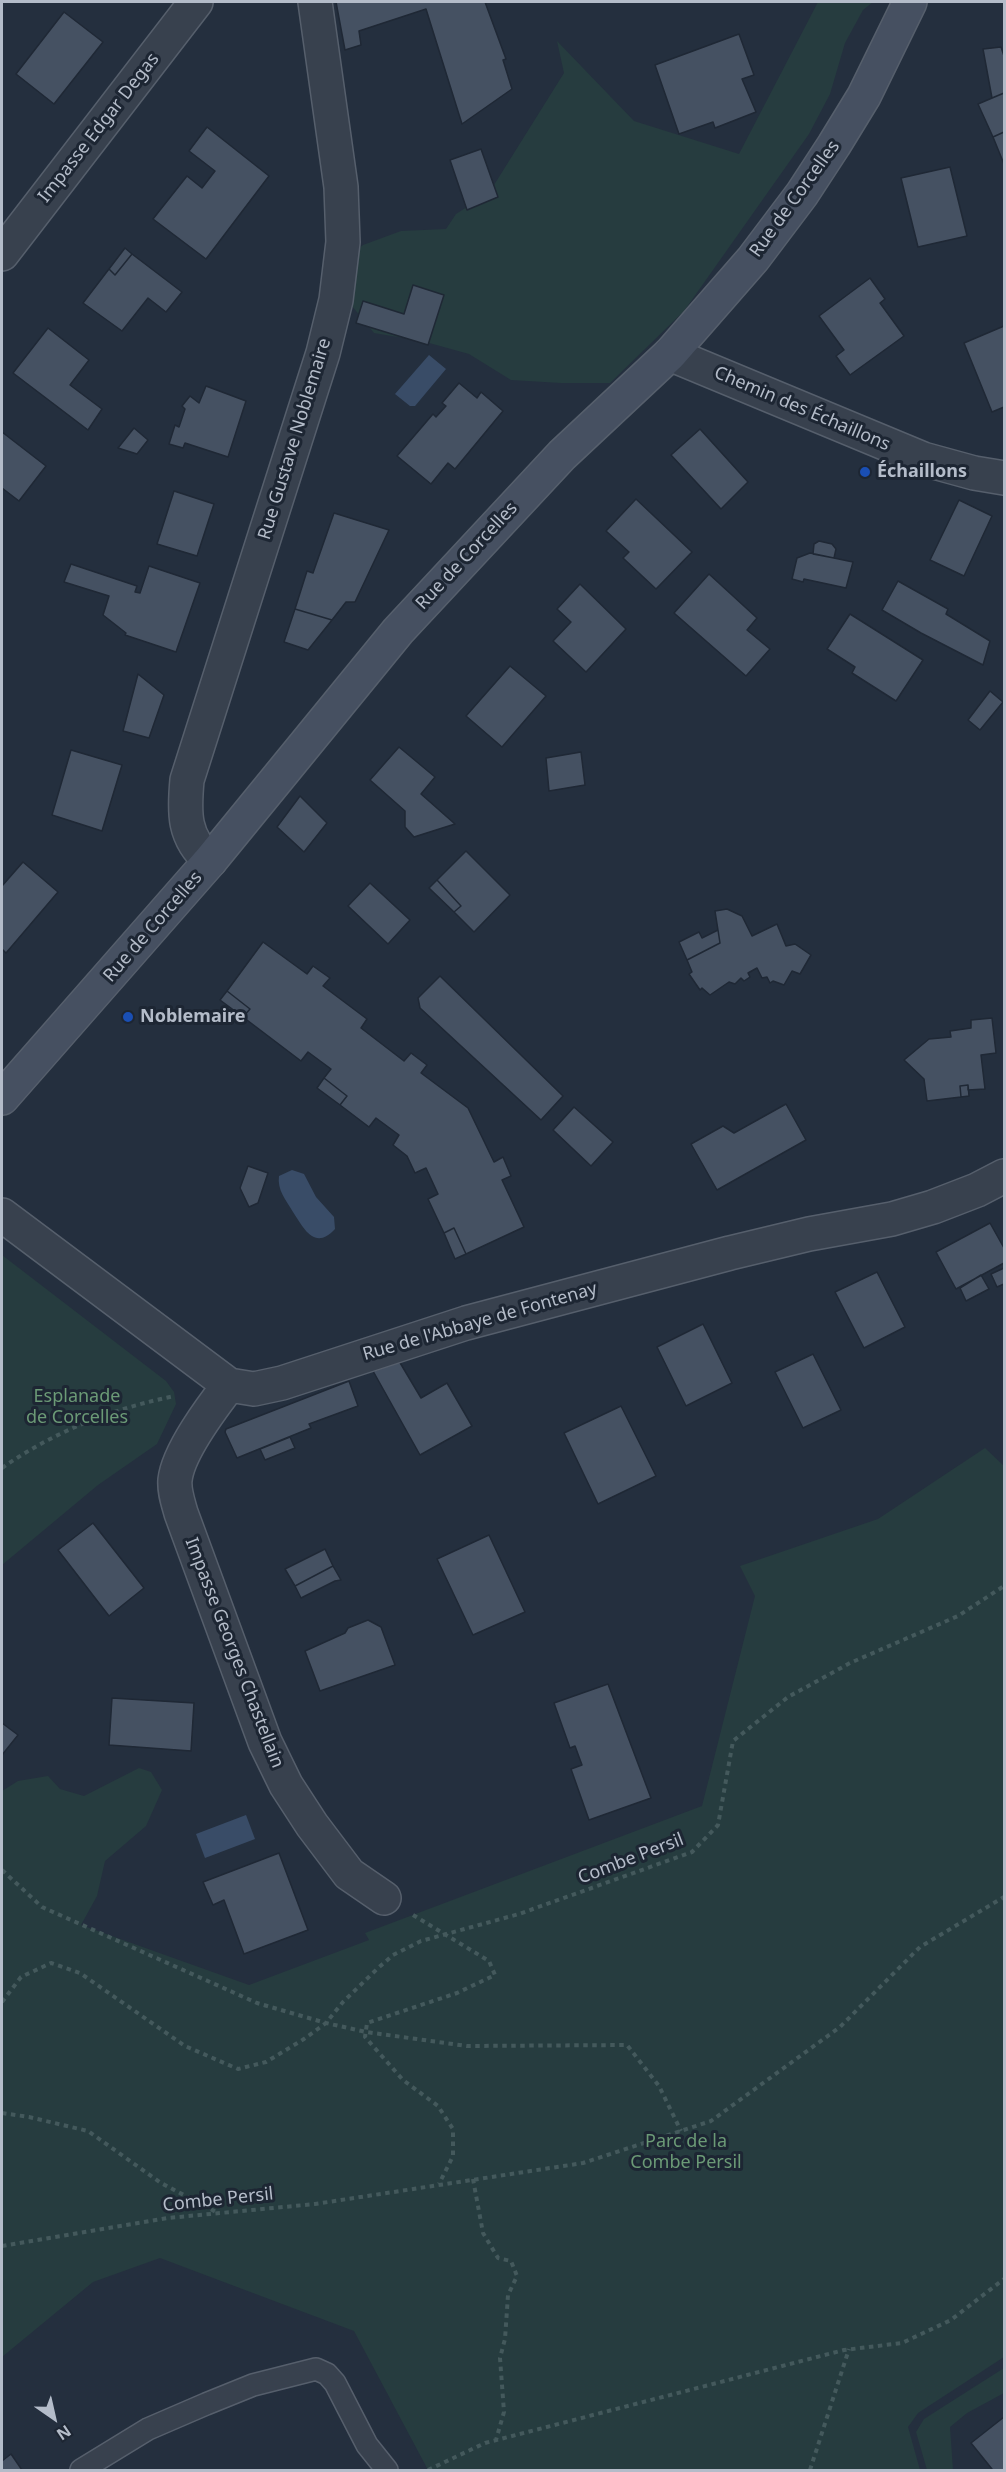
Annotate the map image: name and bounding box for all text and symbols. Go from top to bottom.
street label: Impasse Edgar Degas [34,49,164,207]
street label: Rue de Corcelles [745,136,845,262]
street label: Rue Gustave Noblemaire [254,336,336,542]
street label: Chemin des Échaillons [711,362,893,456]
place label: Échaillons [877,461,967,483]
marker: Échaillons [858,465,872,479]
street label: Rue de Corcelles [412,498,522,614]
street label: Rue de Corcelles [99,867,207,987]
place label: Noblemaire [140,1006,246,1028]
marker: Noblemaire [121,1010,135,1024]
street label: Rue de l'Abbaye de Fontenay [360,1278,600,1366]
park label: Esplanade de Corcelles [26,1386,128,1428]
street label: Impasse Georges Chastellain [180,1535,288,1771]
street label: Combe Persil [575,1829,687,1889]
park label: Parc de la Combe Persil [630,2131,742,2174]
street label: Combe Persil [161,2183,275,2217]
north arrow [24,2388,84,2448]
text: N [53,2420,76,2446]

